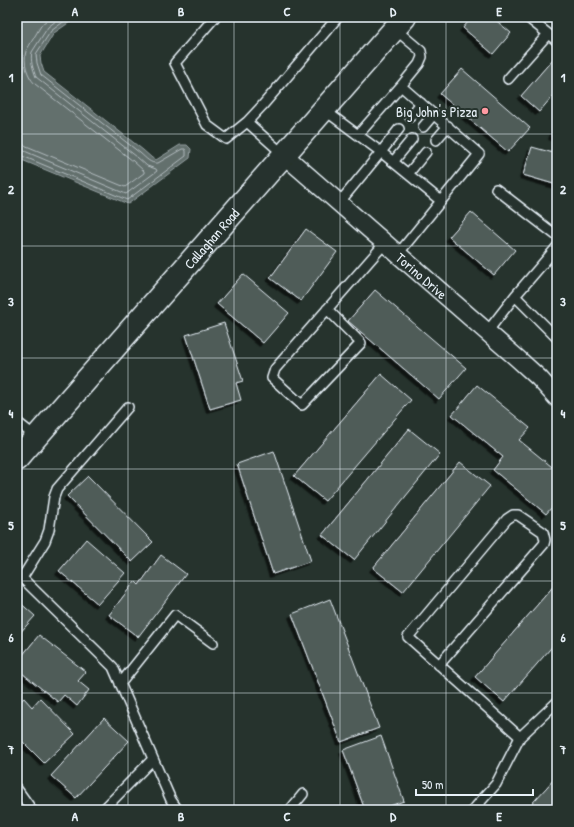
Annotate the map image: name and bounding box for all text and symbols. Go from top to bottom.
text: A [72,2,79,20]
text: B [178,2,185,20]
text: C [283,2,291,20]
text: D [390,2,397,20]
text: E [496,2,502,20]
text: 1 [9,68,14,86]
text: 1 [561,68,566,86]
place label: Big John's Pizza [396,102,478,122]
marker: Big John's Pizza [480,106,490,116]
text: 2 [8,180,15,198]
text: 2 [560,180,567,198]
street label: Callaghan Road [179,203,243,272]
street label: Torino Drive [392,248,452,303]
text: 3 [8,292,14,310]
text: 3 [560,292,566,310]
text: 4 [9,404,14,422]
text: 4 [561,404,566,422]
text: 5 [8,516,14,534]
text: 5 [560,516,566,534]
text: 6 [8,628,14,646]
text: 6 [560,628,566,646]
text: 7 [7,740,15,758]
text: 7 [559,740,567,758]
scale bar [416,771,533,797]
text: 50 m [422,776,443,793]
text: A [72,807,79,825]
text: B [178,807,185,825]
text: C [283,807,291,825]
text: D [390,807,397,825]
text: E [496,807,502,825]

